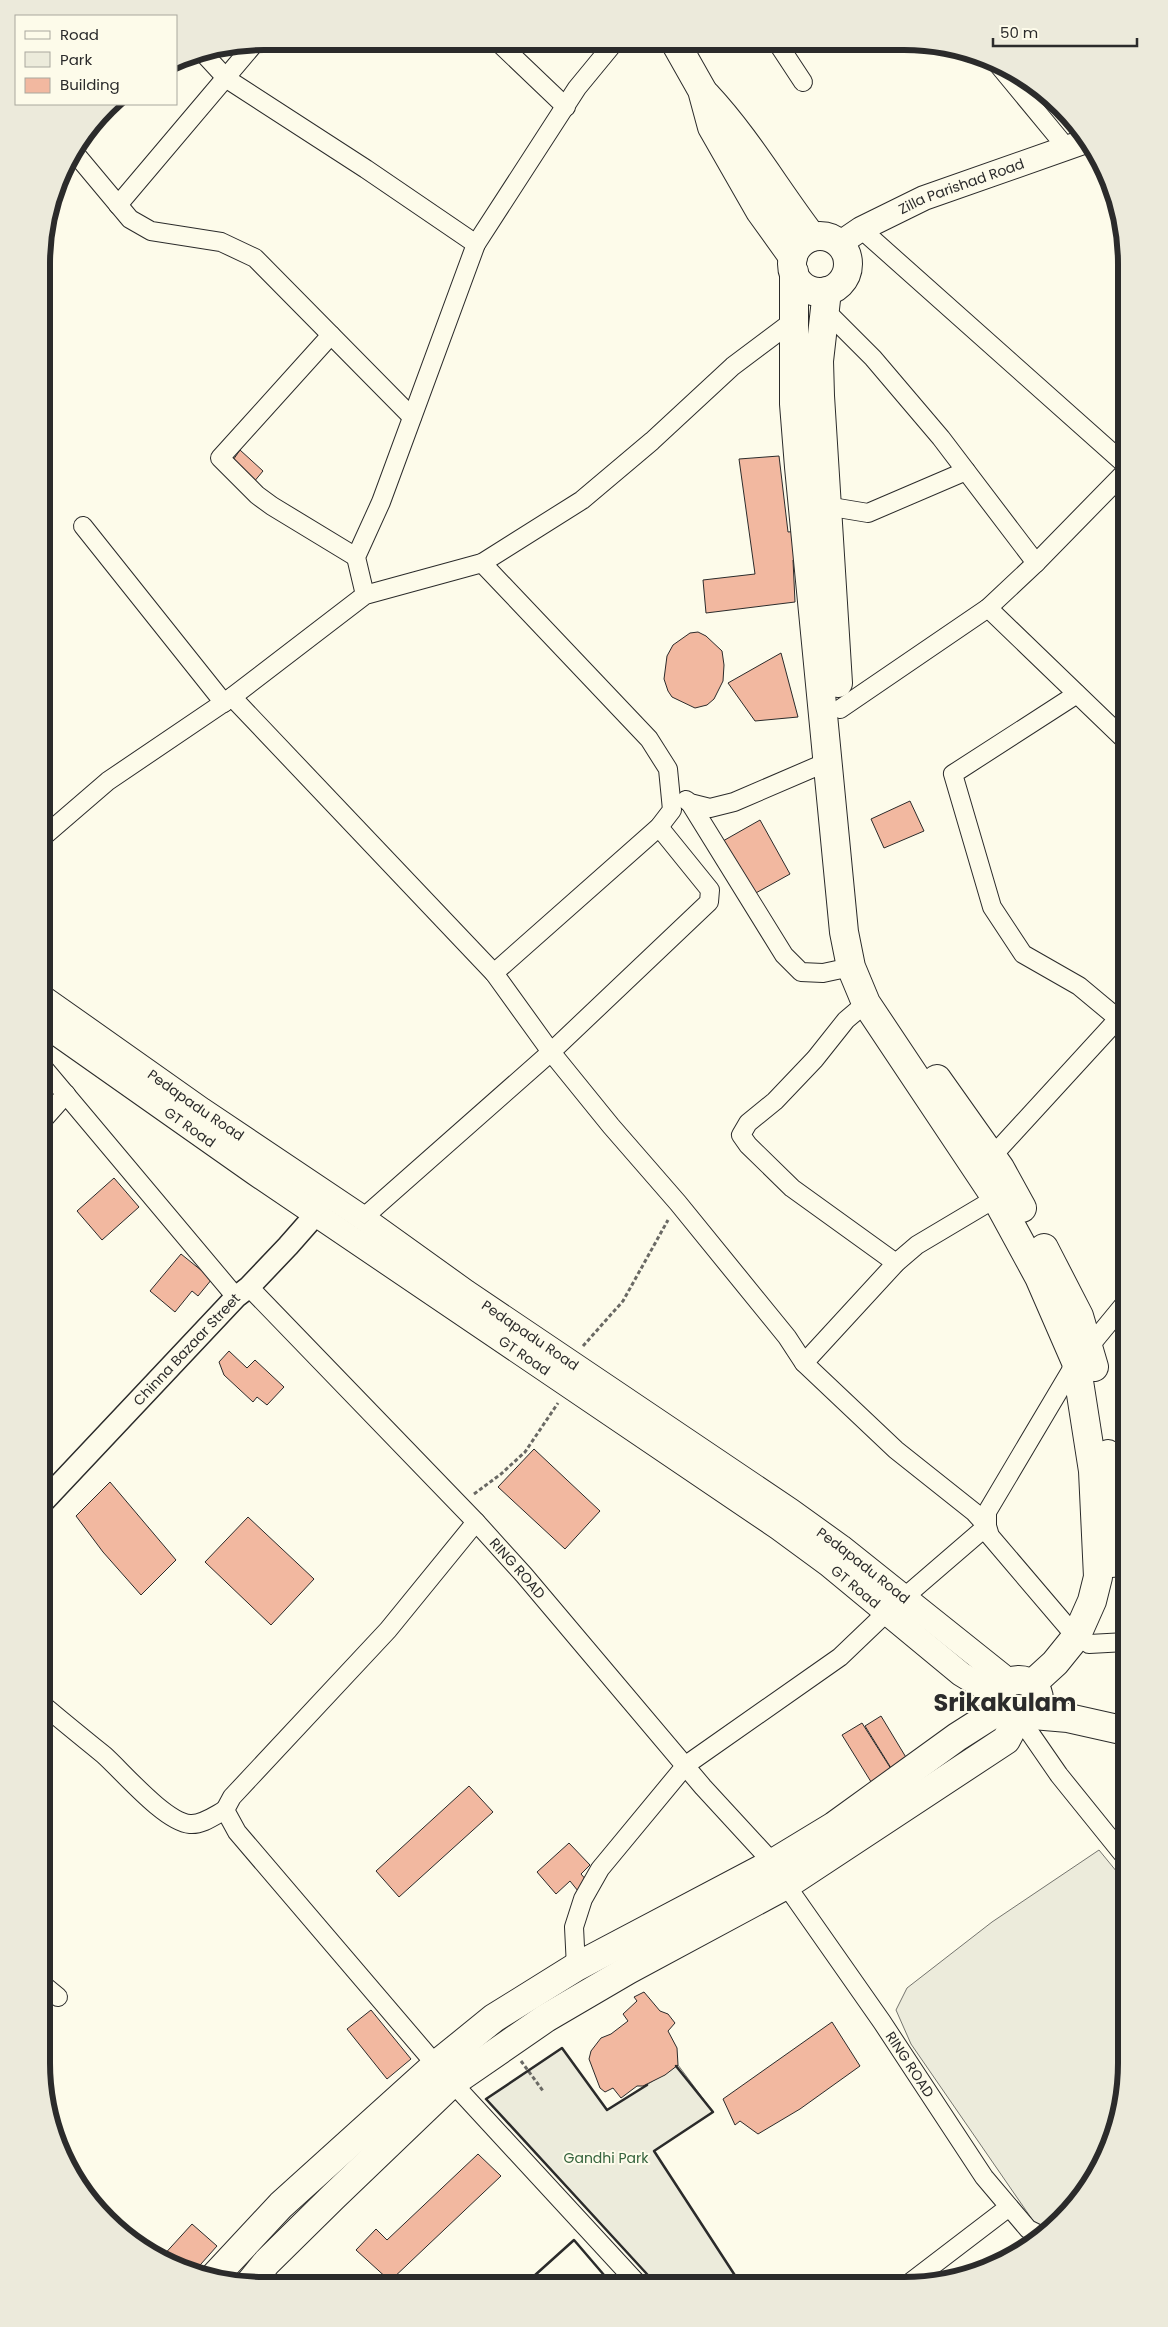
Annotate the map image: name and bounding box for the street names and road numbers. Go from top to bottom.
street label: Zilla Parishad Road [895,154,1027,219]
street label: Pedapadu Road [144,1065,248,1145]
street label: GT Road [160,1102,220,1152]
street label: Chinna Bazaar Street [129,1289,245,1410]
street label: Pedapadu Road [478,1295,583,1375]
street label: GT Road [495,1331,554,1380]
street label: Pedapadu Road [813,1523,914,1608]
street label: RING ROAD [485,1534,550,1603]
street label: GT Road [827,1560,885,1613]
street label: RING ROAD [881,2027,939,2101]

